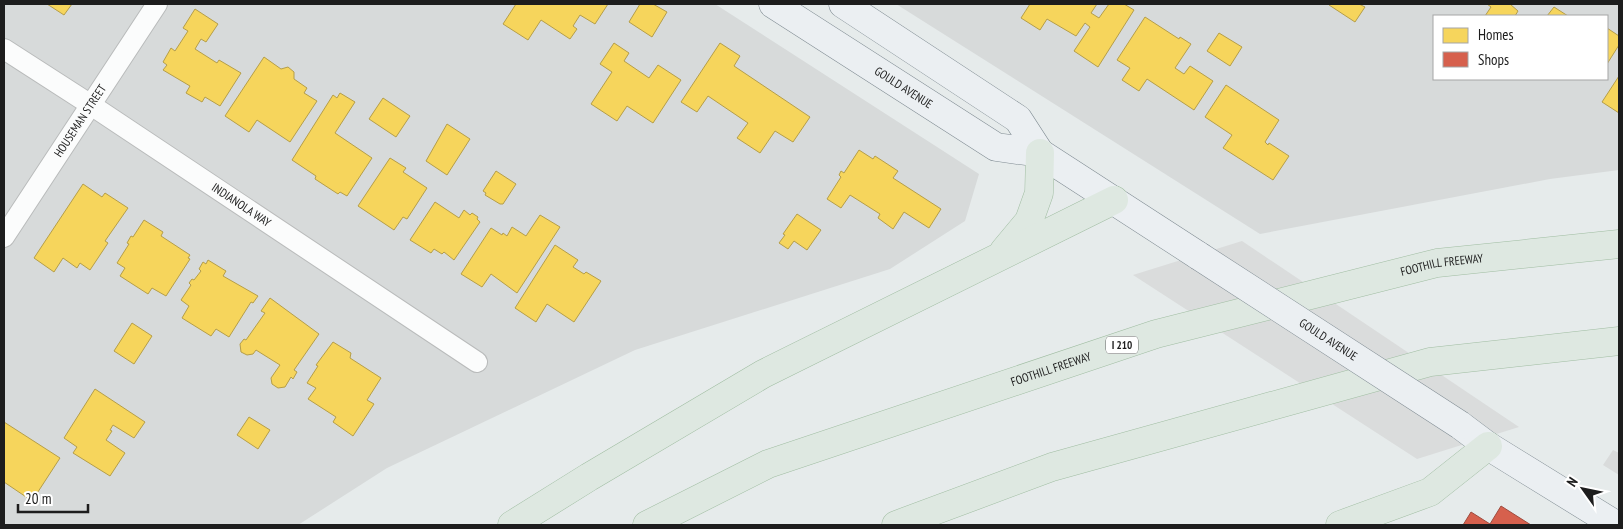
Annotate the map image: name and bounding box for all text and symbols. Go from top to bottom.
legend [1433,15,1608,80]
text: Homes [1478,25,1514,44]
text: Shops [1478,50,1509,69]
street label: GOULD AVENUE [872,63,936,111]
street label: HOUSEMAN STREET [51,81,110,160]
street label: INDIANOLA WAY [209,180,274,230]
street label: FOOTHILL FREEWAY [1399,250,1484,279]
street label: GOULD AVENUE [1297,315,1360,364]
road number: I 210 [1106,336,1138,354]
street label: FOOTHILL FREEWAY [1009,348,1093,389]
north arrow [1558,464,1608,514]
text: N [1562,474,1582,490]
scale bar [18,482,88,514]
text: 20 m [25,489,51,508]

